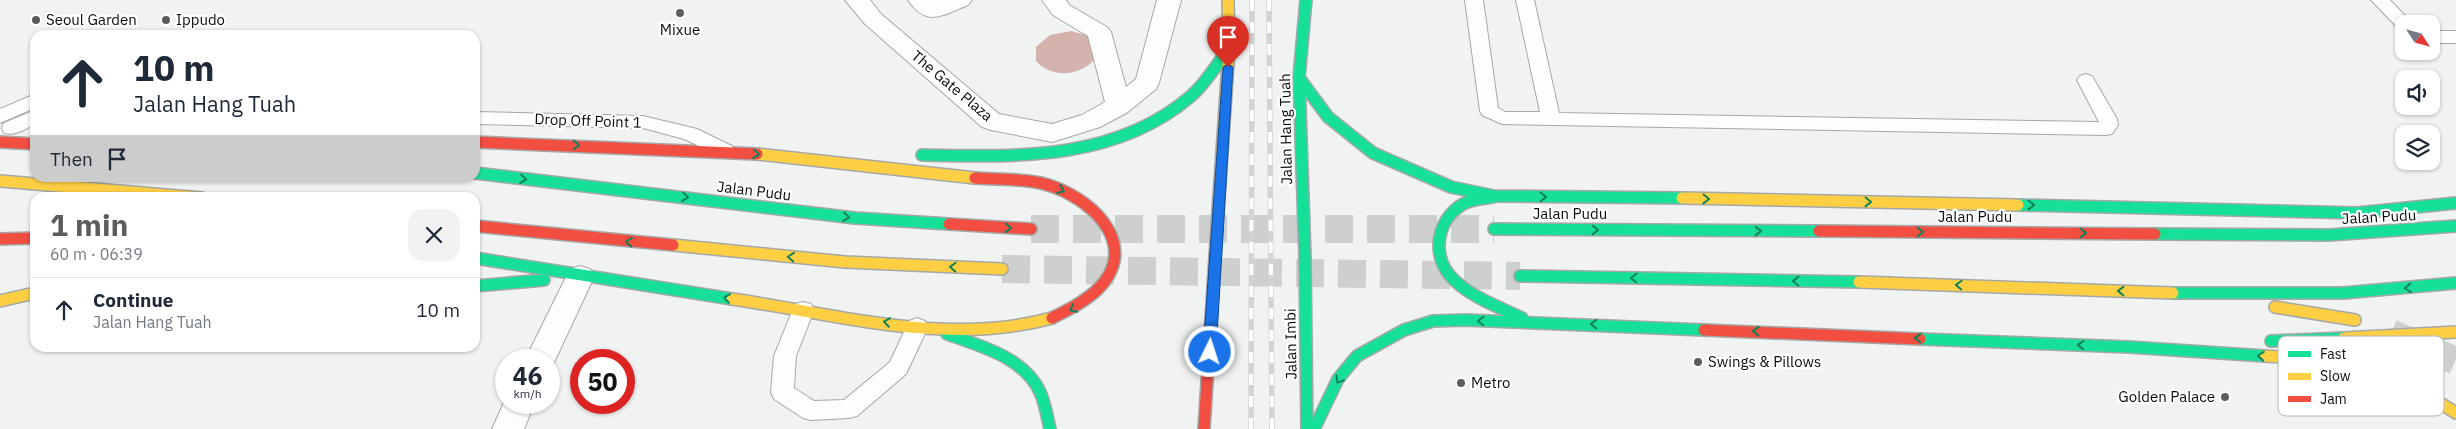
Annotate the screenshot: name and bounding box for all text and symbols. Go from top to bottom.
marker: Mixue [674,7,686,19]
place label: Seoul Garden [46,10,137,29]
place label: Ippudo [176,10,225,29]
marker: Seoul Garden [30,14,42,26]
marker: Ippudo [160,14,172,26]
north arrow [2395,15,2440,60]
map controls [2395,15,2440,170]
pin [1207,16,1249,67]
place label: Mixue [660,20,700,39]
icon: arrive [1214,23,1242,51]
text: 10 m [133,45,215,91]
street label: The Gate Plaza [908,46,997,125]
icon: ahead [50,50,115,115]
button: sound [2395,70,2440,115]
street label: Jalan Hang Tuah [1275,73,1296,185]
text: Jalan Hang Tuah [133,89,296,118]
street label: Drop Off Point 1 [534,109,642,132]
button: layers [2395,125,2440,170]
one-way arrow [572,140,580,151]
icon: arrive [103,145,131,173]
text: Then [50,147,93,171]
one-way arrow [752,148,760,159]
one-way arrow [520,173,528,184]
street label: Jalan Pudu [716,177,792,204]
one-way arrow [1056,183,1065,194]
one-way arrow [681,191,689,202]
one-way arrow [1540,192,1547,202]
one-way arrow [1702,194,1710,204]
one-way arrow [1864,197,1872,207]
one-way arrow [2027,200,2035,210]
street label: Jalan Pudu [1533,204,1607,223]
text: 1 min [50,205,128,244]
street label: Jalan Pudu [2341,205,2417,228]
street label: Jalan Pudu [1938,207,2012,226]
button: close [408,209,460,261]
one-way arrow [842,211,850,222]
one-way arrow [1005,222,1013,233]
one-way arrow [1592,224,1600,235]
one-way arrow [1754,226,1762,236]
one-way arrow [1917,227,1925,237]
one-way arrow [2080,228,2087,238]
one-way arrow [625,237,633,248]
text: 60 m · 06:39 [50,244,143,264]
one-way arrow [787,252,795,263]
one-way arrow [949,262,957,273]
one-way arrow [1630,273,1638,283]
one-way arrow [1792,276,1800,286]
one-way arrow [1955,279,1963,290]
one-way arrow [2403,283,2411,294]
one-way arrow [2117,285,2125,296]
text: Continue [93,288,173,312]
one-way arrow [722,294,731,304]
icon: ahead [50,296,78,324]
text: 10 m [416,298,460,322]
one-way arrow [1069,303,1078,313]
street label: Jalan Imbi [1280,308,1301,380]
text: Jalan Hang Tuah [93,312,212,332]
one-way arrow [1477,315,1485,326]
one-way arrow [883,317,891,328]
one-way arrow [1589,319,1597,330]
position arrow [1183,325,1235,377]
one-way arrow [1752,326,1760,336]
one-way arrow [1914,332,1922,343]
legend [2278,336,2444,416]
one-way arrow [2076,339,2084,350]
text: Fast [2320,345,2346,363]
speed limit sign: 50 [570,349,635,414]
one-way arrow [2257,350,2265,361]
place label: Swings & Pillows [1708,352,1821,371]
marker: Swings & Pillows [1692,356,1704,368]
text: 46 [512,359,543,392]
text: Slow [2320,367,2351,385]
place label: Metro [1471,373,1511,392]
one-way arrow [1335,375,1345,384]
marker: Metro [1455,377,1467,389]
text: km/h [513,386,542,401]
place label: Golden Palace [2118,387,2215,406]
text: Jam [2320,390,2347,408]
marker: Golden Palace [2219,391,2231,403]

